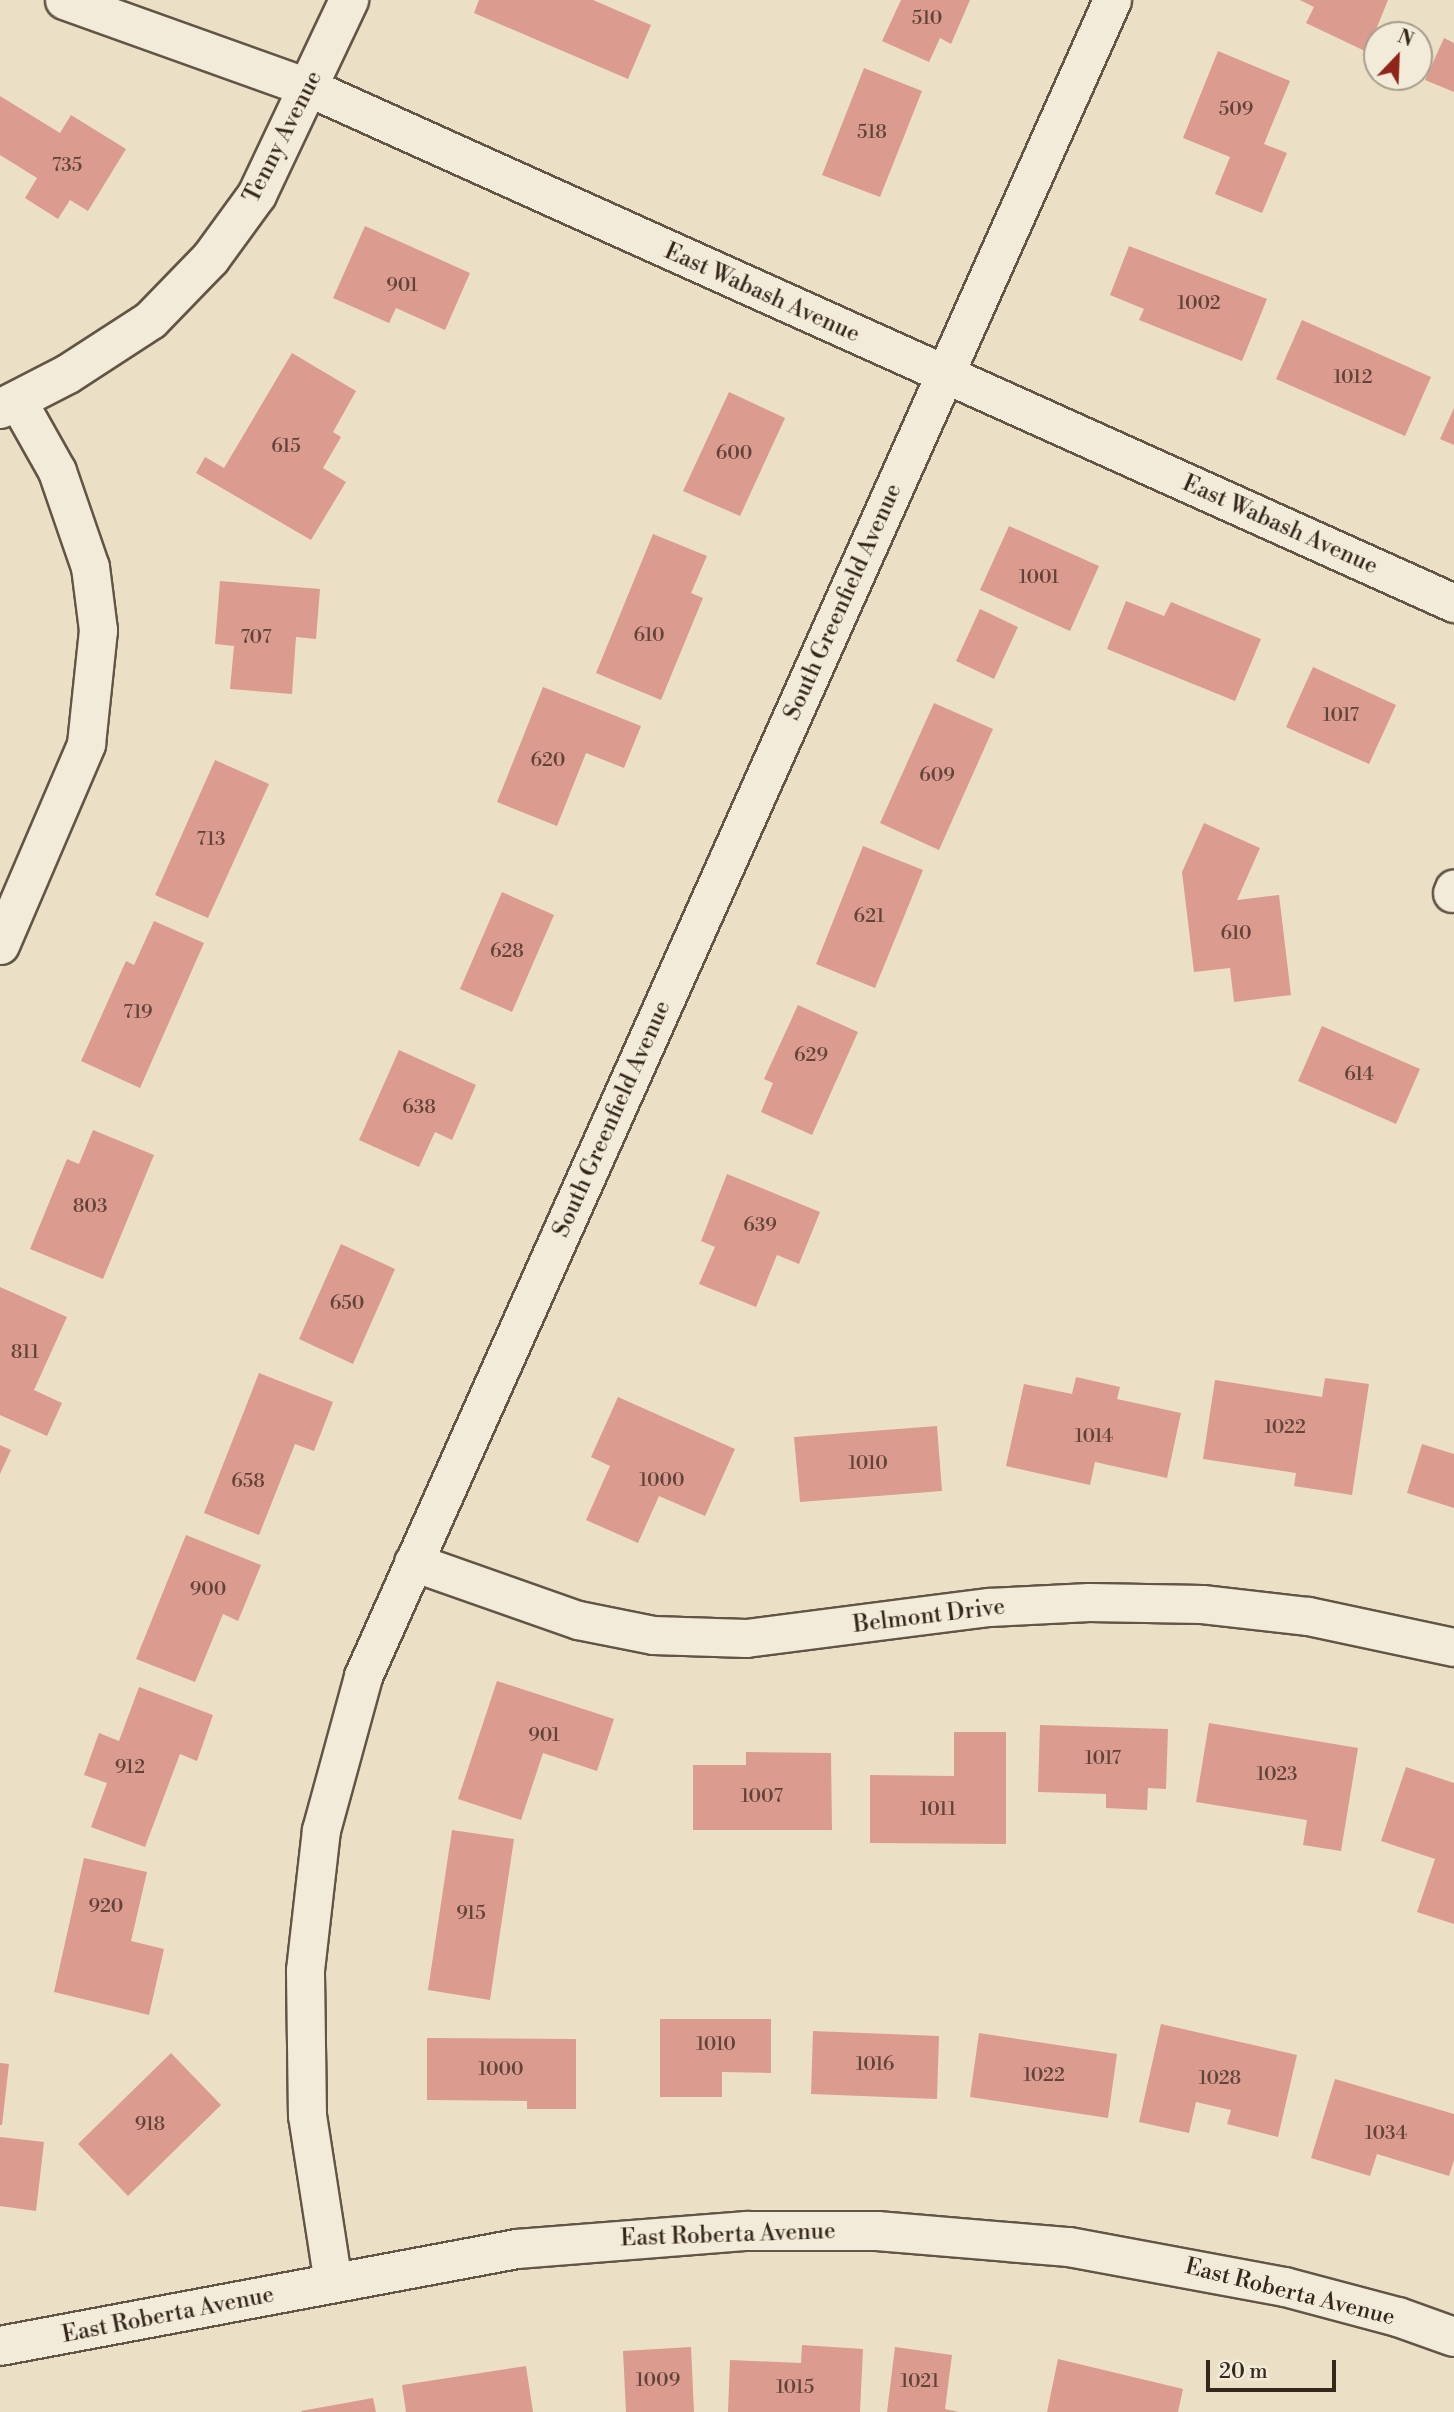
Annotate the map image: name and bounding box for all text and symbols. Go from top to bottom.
house number: 510 [912,8,942,30]
north arrow [1363,21,1433,91]
text: N [1394,25,1417,52]
street label: Tenny Avenue [238,66,328,208]
house number: 509 [1219,99,1253,121]
house number: 518 [857,122,887,144]
house number: 735 [52,155,82,177]
street label: East Wabash Avenue [660,238,864,348]
house number: 901 [386,275,418,297]
house number: 1002 [1177,293,1221,315]
house number: 1012 [1334,367,1372,389]
house number: 615 [271,436,301,458]
house number: 600 [716,443,752,465]
street label: East Wabash Avenue [1178,470,1382,580]
street label: South Greenfield Avenue [778,480,908,724]
house number: 1001 [1019,567,1059,589]
house number: 610 [633,625,665,647]
house number: 707 [240,627,272,649]
house number: 1017 [1323,705,1359,727]
house number: 620 [531,750,565,772]
house number: 609 [919,765,955,787]
house number: 713 [197,829,225,851]
house number: 621 [854,906,884,928]
house number: 610 [1220,923,1252,945]
house number: 628 [490,941,524,963]
street label: South Greenfield Avenue [547,997,677,1241]
house number: 719 [123,1002,153,1024]
house number: 629 [794,1045,828,1067]
house number: 614 [1344,1064,1374,1086]
house number: 638 [402,1097,436,1119]
house number: 803 [73,1196,107,1218]
house number: 639 [743,1215,777,1237]
house number: 650 [330,1293,364,1315]
house number: 811 [11,1342,39,1364]
house number: 1022 [1264,1417,1306,1439]
house number: 1014 [1075,1426,1113,1448]
house number: 1010 [848,1453,888,1475]
house number: 1000 [639,1470,685,1492]
house number: 658 [231,1471,265,1493]
house number: 900 [190,1579,226,1601]
street label: Belmont Drive [851,1593,1007,1639]
house number: 901 [528,1725,560,1747]
house number: 1017 [1085,1748,1121,1770]
house number: 912 [115,1757,145,1779]
house number: 1023 [1256,1764,1298,1786]
house number: 1007 [741,1786,783,1808]
house number: 1011 [920,1799,956,1821]
house number: 920 [89,1896,123,1918]
house number: 915 [456,1903,486,1925]
house number: 1010 [696,2034,736,2056]
house number: 1016 [856,2054,894,2076]
house number: 1000 [478,2059,524,2081]
house number: 1022 [1023,2065,1065,2087]
house number: 1028 [1199,2068,1241,2090]
house number: 918 [135,2114,165,2136]
house number: 1034 [1365,2123,1407,2145]
street label: East Roberta Avenue [620,2217,836,2253]
street label: East Roberta Avenue [1182,2253,1398,2331]
street label: East Roberta Avenue [60,2281,276,2349]
scale bar [1209,2346,1338,2390]
text: 20 m [1219,2359,1268,2385]
house number: 1009 [636,2370,680,2392]
house number: 1021 [900,2371,940,2393]
house number: 1015 [776,2377,814,2399]

